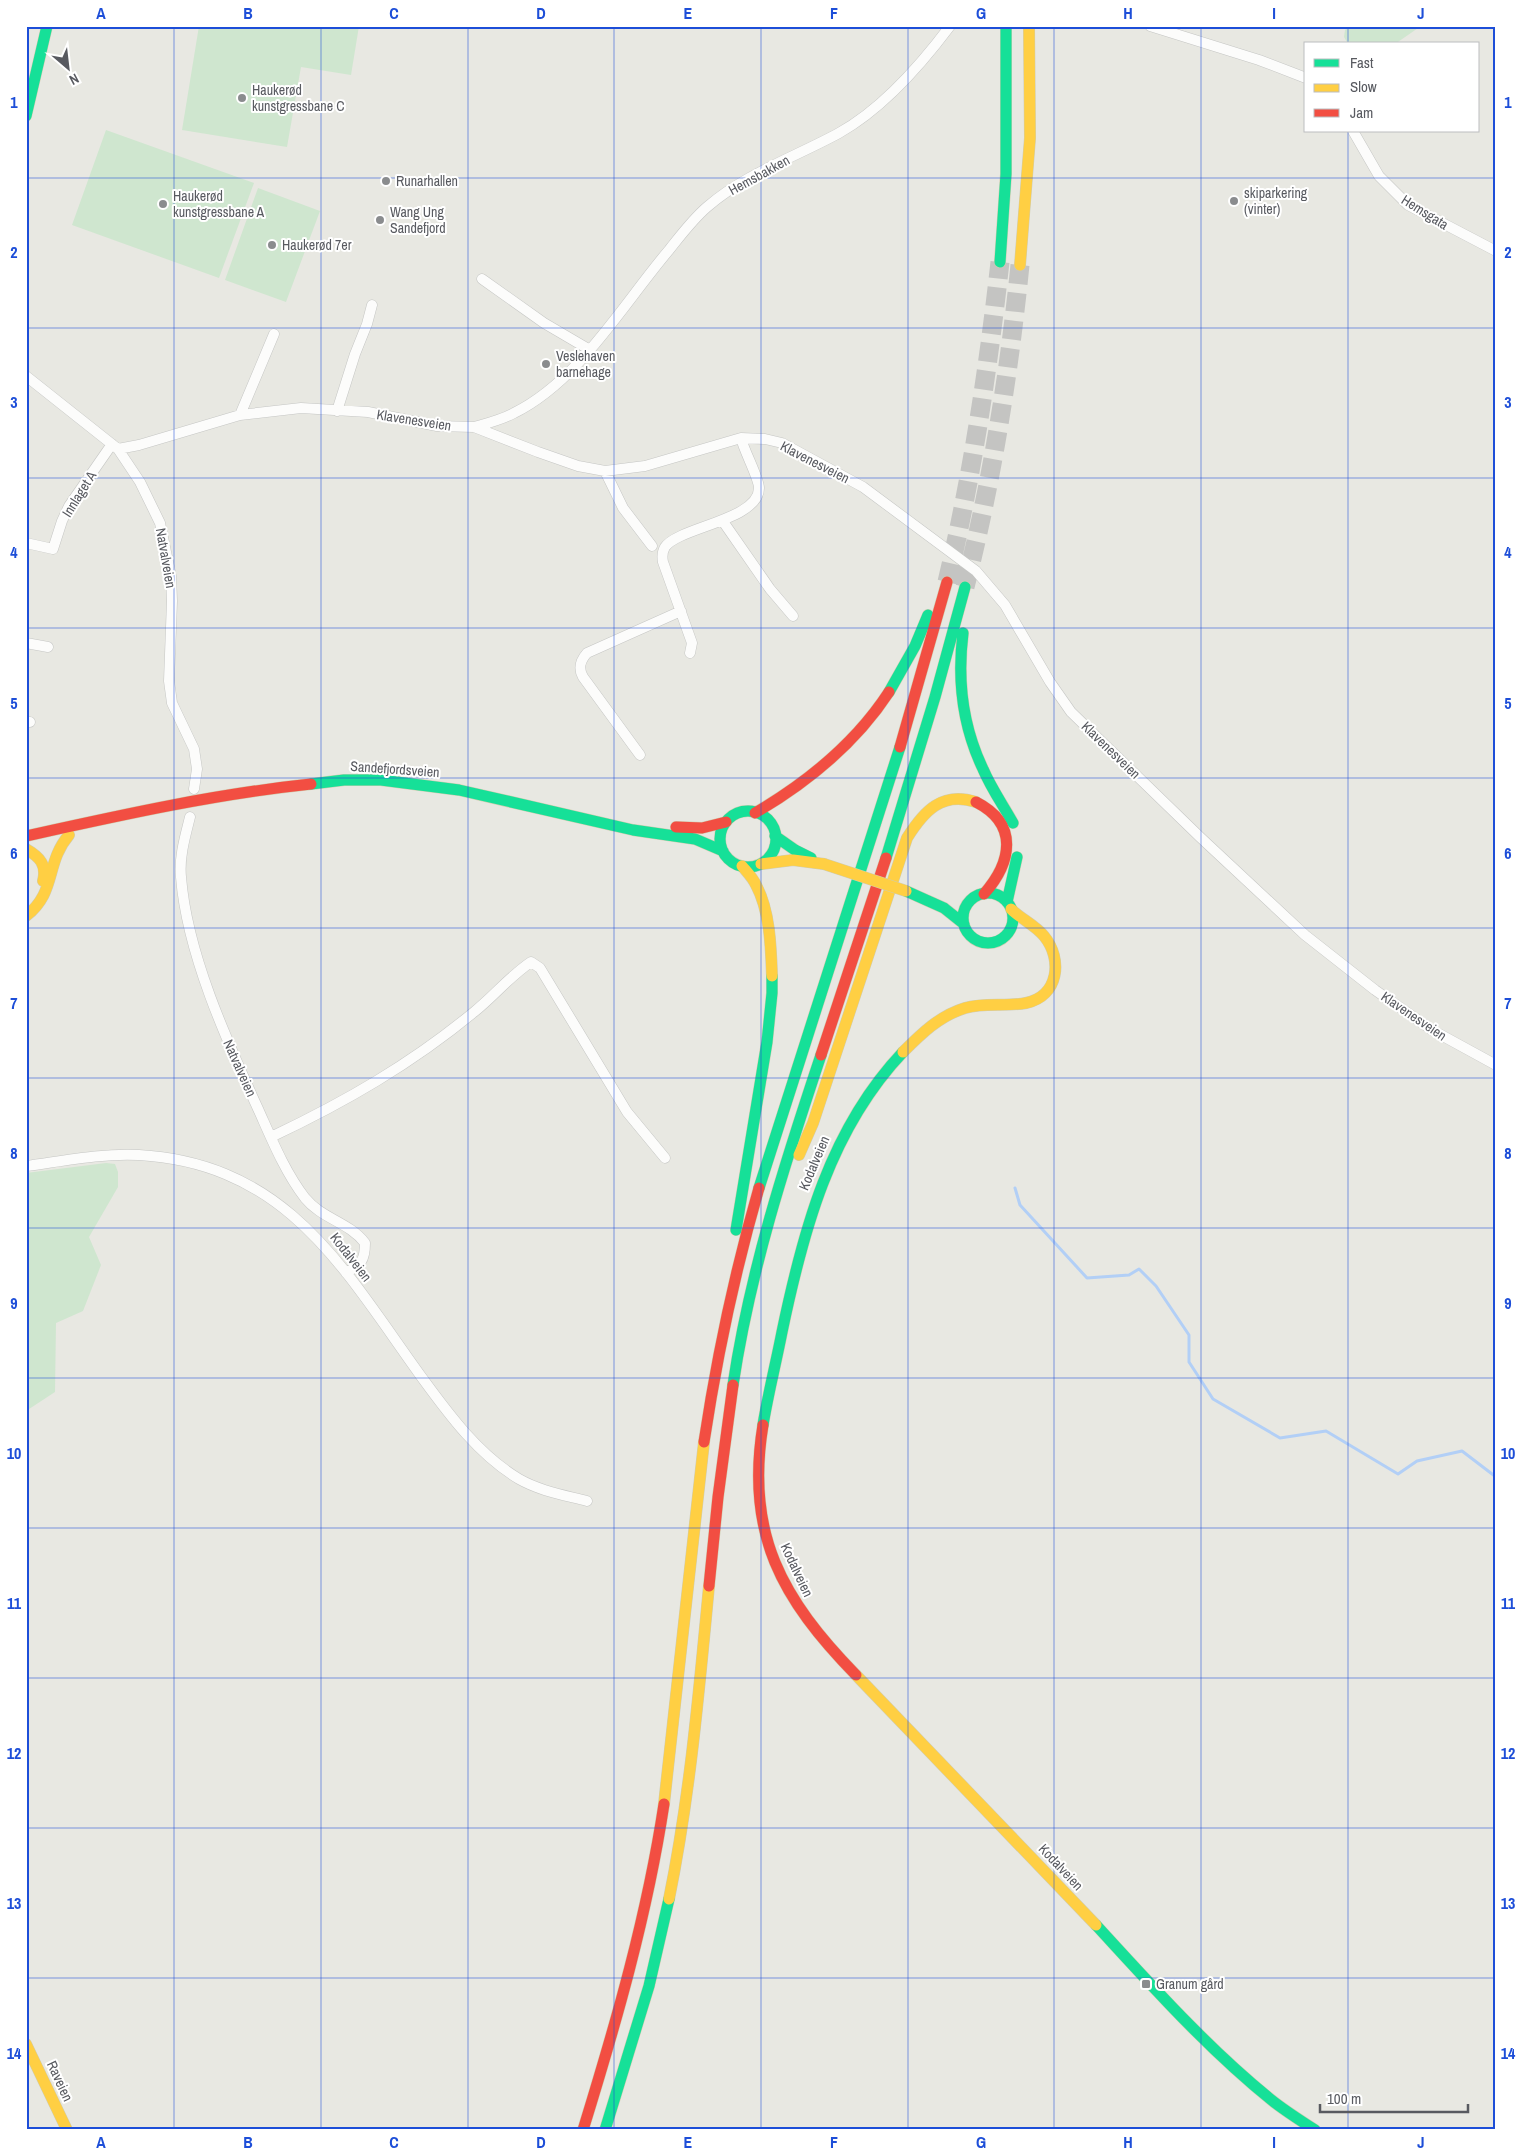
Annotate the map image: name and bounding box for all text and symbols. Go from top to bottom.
text: A [96,2,106,24]
text: B [243,2,253,24]
text: C [389,2,399,24]
text: D [536,2,546,24]
text: E [684,2,693,24]
text: F [830,2,838,24]
text: G [976,2,986,24]
text: H [1123,2,1133,24]
text: I [1272,2,1276,24]
text: J [1417,2,1425,24]
north arrow [42,42,92,92]
legend [1304,42,1480,132]
text: Fast [1350,52,1374,73]
text: N [66,70,82,89]
text: Slow [1350,76,1377,97]
place label: Haukerød kunstgressbane C [252,81,345,115]
text: 1 [10,91,18,113]
text: 1 [1504,91,1512,113]
marker: Haukerød kunstgressbane C [236,92,248,104]
text: Jam [1350,102,1373,123]
street label: Hemsbakken [725,151,793,199]
place label: Runarhallen [396,172,458,190]
marker: Runarhallen [380,175,392,187]
place label: skiparkering (vinter) [1244,184,1308,218]
place label: Haukerød kunstgressbane A [173,187,265,221]
street label: Hemsgata [1398,191,1452,234]
marker: skiparkering (vinter) [1228,195,1240,207]
marker: Haukerød kunstgressbane A [157,198,169,210]
place label: Wang Ung Sandefjord [390,203,446,237]
marker: Wang Ung Sandefjord [374,214,386,226]
place label: Haukerød 7er [282,236,352,254]
marker: Haukerød 7er [266,239,278,251]
text: 2 [10,241,18,263]
text: 2 [1504,241,1512,263]
place label: Veslehaven barnehage [556,347,615,381]
marker: Veslehaven barnehage [540,358,552,370]
text: 3 [10,391,18,413]
text: 3 [1504,391,1512,413]
street label: Klavenesveien [375,405,453,435]
street label: Klavenesveien [777,437,853,487]
street label: Innlaget A [58,467,100,520]
street label: Natvalveien [152,527,180,589]
text: 4 [10,541,18,563]
text: 4 [1504,541,1512,563]
text: 5 [10,692,18,714]
text: 5 [1504,692,1512,714]
street label: Klavenesveien [1078,717,1144,783]
street label: Sandefjordsveien [350,757,440,781]
text: 6 [10,842,18,864]
text: 6 [1504,842,1512,864]
street label: Klavenesveien [1378,987,1450,1045]
text: 7 [10,992,18,1014]
text: 7 [1504,992,1512,1014]
street label: Natvalveien [219,1037,261,1099]
street label: Kodalveien [794,1133,834,1193]
text: 8 [10,1142,18,1164]
text: 8 [1504,1142,1512,1164]
street label: Kodalveien [326,1229,376,1285]
text: 9 [10,1292,18,1314]
text: 9 [1504,1292,1512,1314]
text: 10 [7,1442,21,1464]
text: 10 [1501,1442,1515,1464]
street label: Kodalveien [777,1540,817,1600]
text: 11 [7,1592,22,1614]
text: 11 [1501,1592,1516,1614]
text: 12 [7,1742,21,1764]
text: 12 [1501,1742,1515,1764]
street label: Kodalveien [1035,1840,1087,1894]
text: 13 [7,1892,21,1914]
text: 13 [1501,1892,1515,1914]
place label: Granum gård [1156,1975,1224,1993]
marker: Granum gård [1140,1978,1152,1990]
text: 14 [7,2042,22,2064]
text: 14 [1501,2042,1516,2064]
street label: Raveien [43,2058,77,2104]
scale bar [1320,2081,1467,2113]
text: 100 m [1327,2088,1361,2109]
text: A [96,2131,106,2153]
text: B [243,2131,253,2153]
text: C [389,2131,399,2153]
text: D [536,2131,546,2153]
text: E [684,2131,693,2153]
text: F [830,2131,838,2153]
text: G [976,2131,986,2153]
text: H [1123,2131,1133,2153]
text: I [1272,2131,1276,2153]
text: J [1417,2131,1425,2153]

